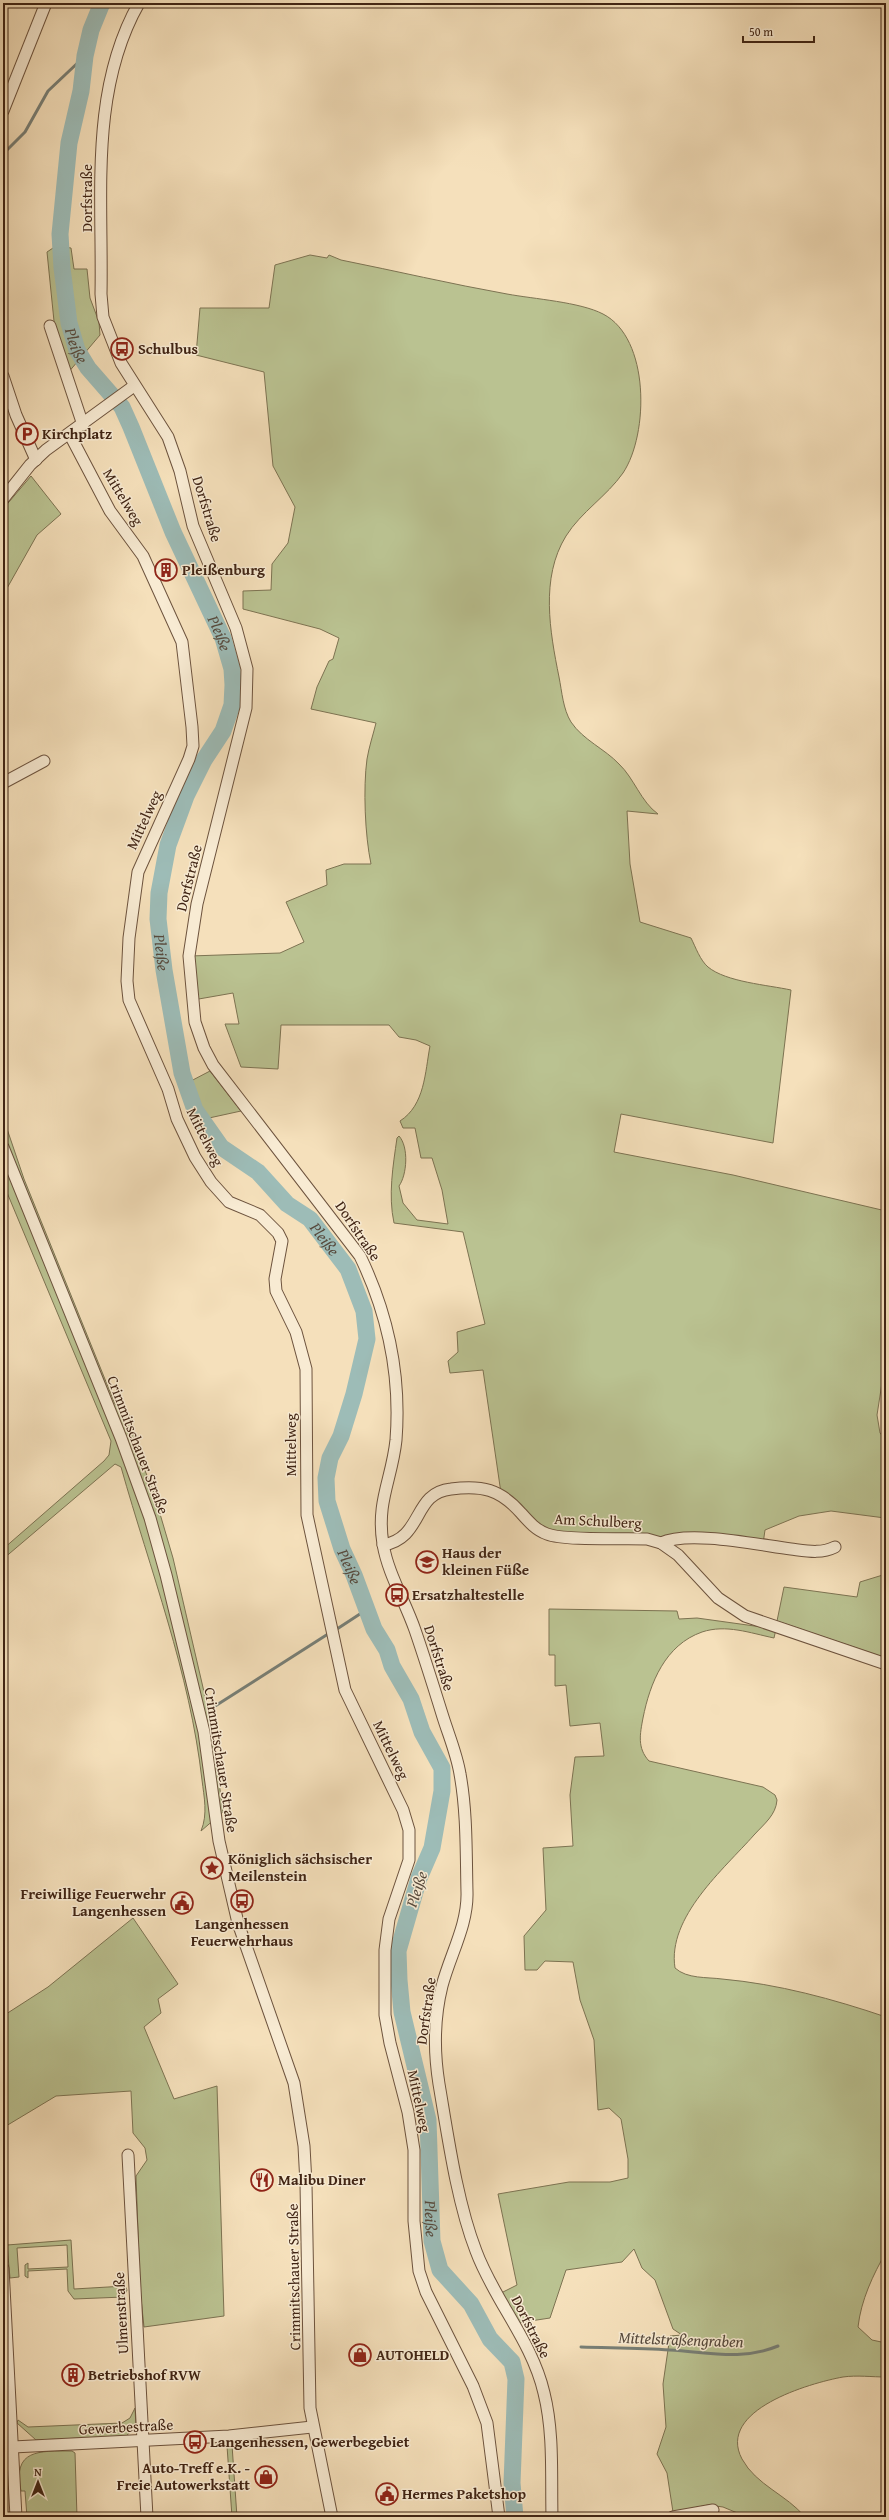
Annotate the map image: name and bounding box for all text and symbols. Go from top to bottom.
scale bar [743,18,814,44]
text: 50 m [749,23,773,40]
street label: Dorfstraße [76,164,97,232]
water label: Pleiße [59,324,95,369]
bus stop icon: Schulbus [109,336,135,362]
place label: Schulbus [138,338,198,359]
parking icon: Kirchplatz [14,421,40,447]
place label: Kirchplatz [42,423,112,444]
street label: Mittelweg [98,464,149,530]
street label: Dorfstraße [188,473,227,544]
building icon: Pleißenburg [153,557,179,583]
place label: Pleißenburg [182,559,265,580]
water label: Pleiße [201,610,238,654]
street label: Mittelweg [121,786,167,853]
street label: Dorfstraße [170,842,207,913]
water label: Pleiße [148,932,176,973]
street label: Mittelweg [182,1104,229,1170]
street label: Dorfstraße [331,1197,386,1265]
water label: Pleiße [304,1216,346,1261]
street label: Crimmitschauer Straße [102,1373,175,1517]
street label: Mittelweg [280,1413,301,1477]
street label: Am Schulberg [554,1508,643,1533]
place label: Haus der kleinen Füße [442,1542,529,1580]
water label: Pleiße [331,1544,369,1588]
school or university icon: Haus der kleinen Füße [414,1549,440,1575]
bus stop icon: Ersatzhaltestelle [384,1582,410,1608]
place label: Ersatzhaltestelle [412,1584,524,1605]
street label: Dorfstraße [419,1622,460,1693]
street label: Crimmitschauer Straße [200,1686,243,1834]
street label: Mittelweg [368,1717,415,1783]
place label: Königlich sächsischer Meilenstein [228,1848,372,1886]
place icon: Königlich sächsischer Meilenstein [199,1855,225,1881]
water label: Pleiße [399,1867,433,1911]
place label: Freiwillige Feuerwehr Langenhessen [21,1883,166,1921]
bus stop icon: Langenhessen Feuerwehrhaus [229,1888,255,1914]
public building icon: Freiwillige Feuerwehr Langenhessen [169,1890,195,1916]
place label: Langenhessen Feuerwehrhaus [191,1913,293,1951]
street label: Dorfstraße [410,1976,441,2046]
street label: Mittelweg [403,2068,436,2135]
restaurant icon: Malibu Diner [249,2167,275,2193]
place label: Malibu Diner [278,2169,366,2190]
water label: Pleiße [419,2199,444,2238]
street label: Crimmitschauer Straße [282,2204,305,2351]
street label: Ulmenstraße [108,2272,133,2355]
street label: Dorfstraße [507,2292,556,2362]
water label: Mittelstraßengraben [618,2325,744,2353]
shop icon: AUTOHELD [347,2342,373,2368]
place label: AUTOHELD [376,2344,450,2365]
building icon: Betriebshof RVW [60,2362,86,2388]
place label: Betriebshof RVW [88,2364,201,2385]
street label: Gewerbestraße [78,2414,174,2439]
bus stop icon: Langenhessen, Gewerbegebiet [182,2429,208,2455]
place label: Langenhessen, Gewerbegebiet [210,2431,410,2452]
place label: Auto-Treff e.K. - Freie Autowerkstatt [117,2457,251,2495]
north arrow [18,2462,58,2502]
text: N [34,2464,42,2480]
shop icon: Auto-Treff e.K. - Freie Autowerkstatt [253,2464,279,2490]
public building icon: Hermes Paketshop [374,2481,400,2507]
place label: Hermes Paketshop [402,2483,527,2504]

